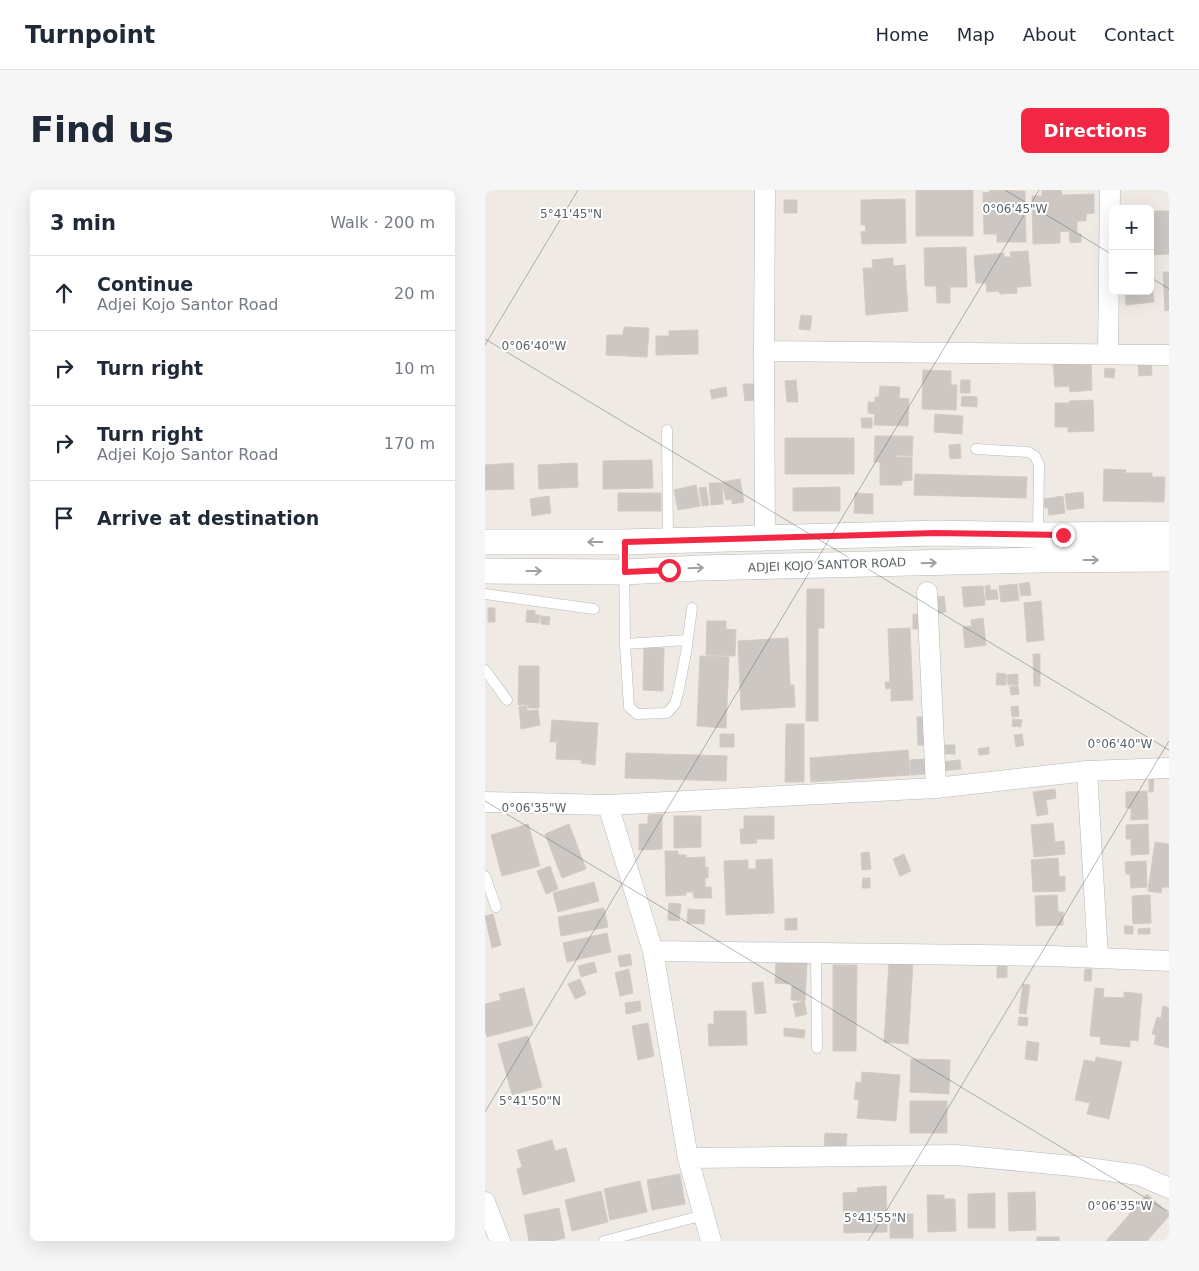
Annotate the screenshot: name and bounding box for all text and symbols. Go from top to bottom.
text: Turnpoint [25,21,155,49]
text: Home [876,24,929,45]
text: Map [957,24,995,45]
text: About [1023,24,1076,45]
text: Contact [1104,24,1174,45]
button: Directions [1021,108,1169,153]
text: Find us [30,110,174,150]
text: 0°06'45"W [983,202,1048,216]
map controls [1109,205,1154,295]
button: + [1109,205,1154,250]
text: 5°41'45"N [540,207,602,221]
text: 3 min [50,211,116,235]
text: Walk · 200 m [330,213,435,232]
button: − [1109,250,1154,295]
text: Continue [97,273,193,295]
icon: ahead [50,279,78,307]
text: 20 m [394,284,435,303]
text: Adjei Kojo Santor Road [97,295,278,314]
text: 0°06'40"W [502,339,567,353]
icon: right [50,354,78,382]
text: Turn right [97,357,203,379]
text: 10 m [394,359,435,378]
text: Turn right [97,423,203,445]
icon: right [50,429,78,457]
text: 170 m [384,434,435,453]
text: Adjei Kojo Santor Road [97,445,278,464]
icon: arrive [50,504,78,532]
text: Arrive at destination [97,507,319,529]
route end [1052,524,1075,547]
one-way arrow [588,537,604,547]
street label: ADJEI KOJO SANTOR ROAD [748,555,906,575]
one-way arrow [1082,555,1099,565]
one-way arrow [920,558,936,567]
route start [658,559,681,582]
one-way arrow [688,564,704,573]
one-way arrow [525,566,541,576]
text: 0°06'40"W [1088,737,1153,751]
text: 0°06'35"W [502,801,567,815]
text: 5°41'50"N [499,1094,561,1108]
text: 0°06'35"W [1088,1199,1153,1213]
text: 5°41'55"N [844,1211,906,1225]

